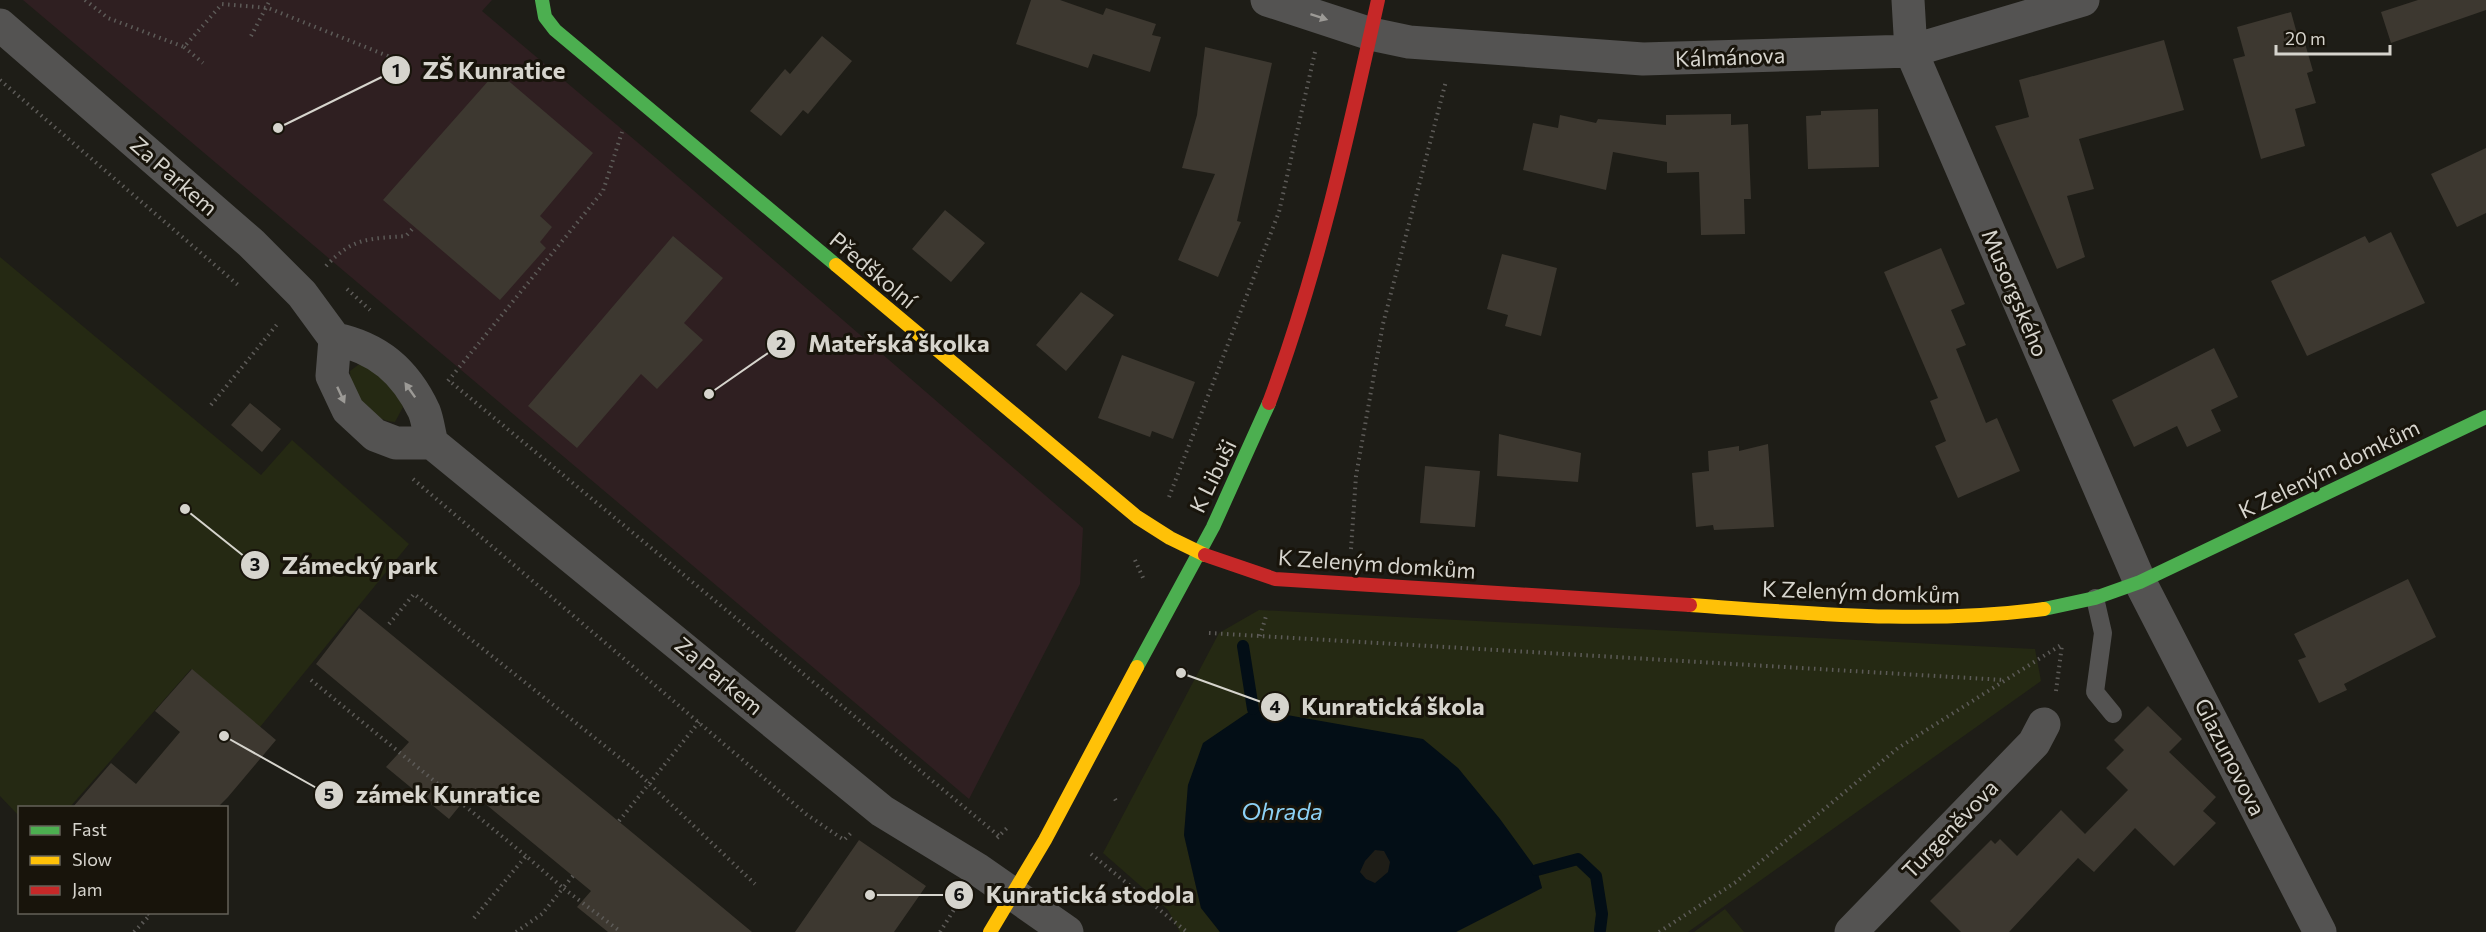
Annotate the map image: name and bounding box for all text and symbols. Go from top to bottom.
one-way arrow [1310,12,1328,22]
scale bar [2276,18,2390,56]
text: 20 m [2285,27,2326,49]
street label: Kálmánova [1674,41,1786,72]
callout: ZŠ Kunratice [381,49,577,91]
text: ZŠ Kunratice [423,55,565,84]
text: 1 [392,59,400,81]
street label: Za Parkem [125,130,223,221]
street label: Musorgského [1976,225,2054,361]
street label: Předškolní [824,226,923,315]
callout: Mateřská školka [766,323,1002,365]
text: Mateřská školka [808,328,990,357]
text: 2 [776,332,786,354]
one-way arrow [404,382,416,398]
one-way arrow [337,387,346,404]
street label: K Zeleným domkům [2234,413,2424,524]
street label: K Libuši [1183,435,1242,517]
street label: K Zeleným domkům [1277,543,1477,584]
callout: Zámecký park [240,544,450,586]
text: Zámecký park [282,550,438,579]
text: 3 [250,553,260,575]
street label: K Zeleným domkům [1762,575,1961,608]
street label: Za Parkem [670,631,769,720]
callout: Kunratická škola [1260,686,1497,728]
text: Kunratická škola [1301,691,1485,720]
street label: Glazunovova [2189,694,2272,820]
text: 4 [1269,695,1281,717]
callout: zámek Kunratice [314,774,552,816]
street label: Turgeněvova [1896,774,2003,884]
text: zámek Kunratice [356,779,540,808]
text: 5 [324,783,334,805]
water label: Ohrada [1241,796,1323,825]
legend [18,806,228,914]
text: Fast [72,818,107,840]
text: Slow [72,848,112,870]
callout: Kunratická stodola [944,874,1207,916]
text: Jam [72,878,102,900]
text: Kunratická stodola [986,879,1194,908]
text: 6 [953,883,965,905]

